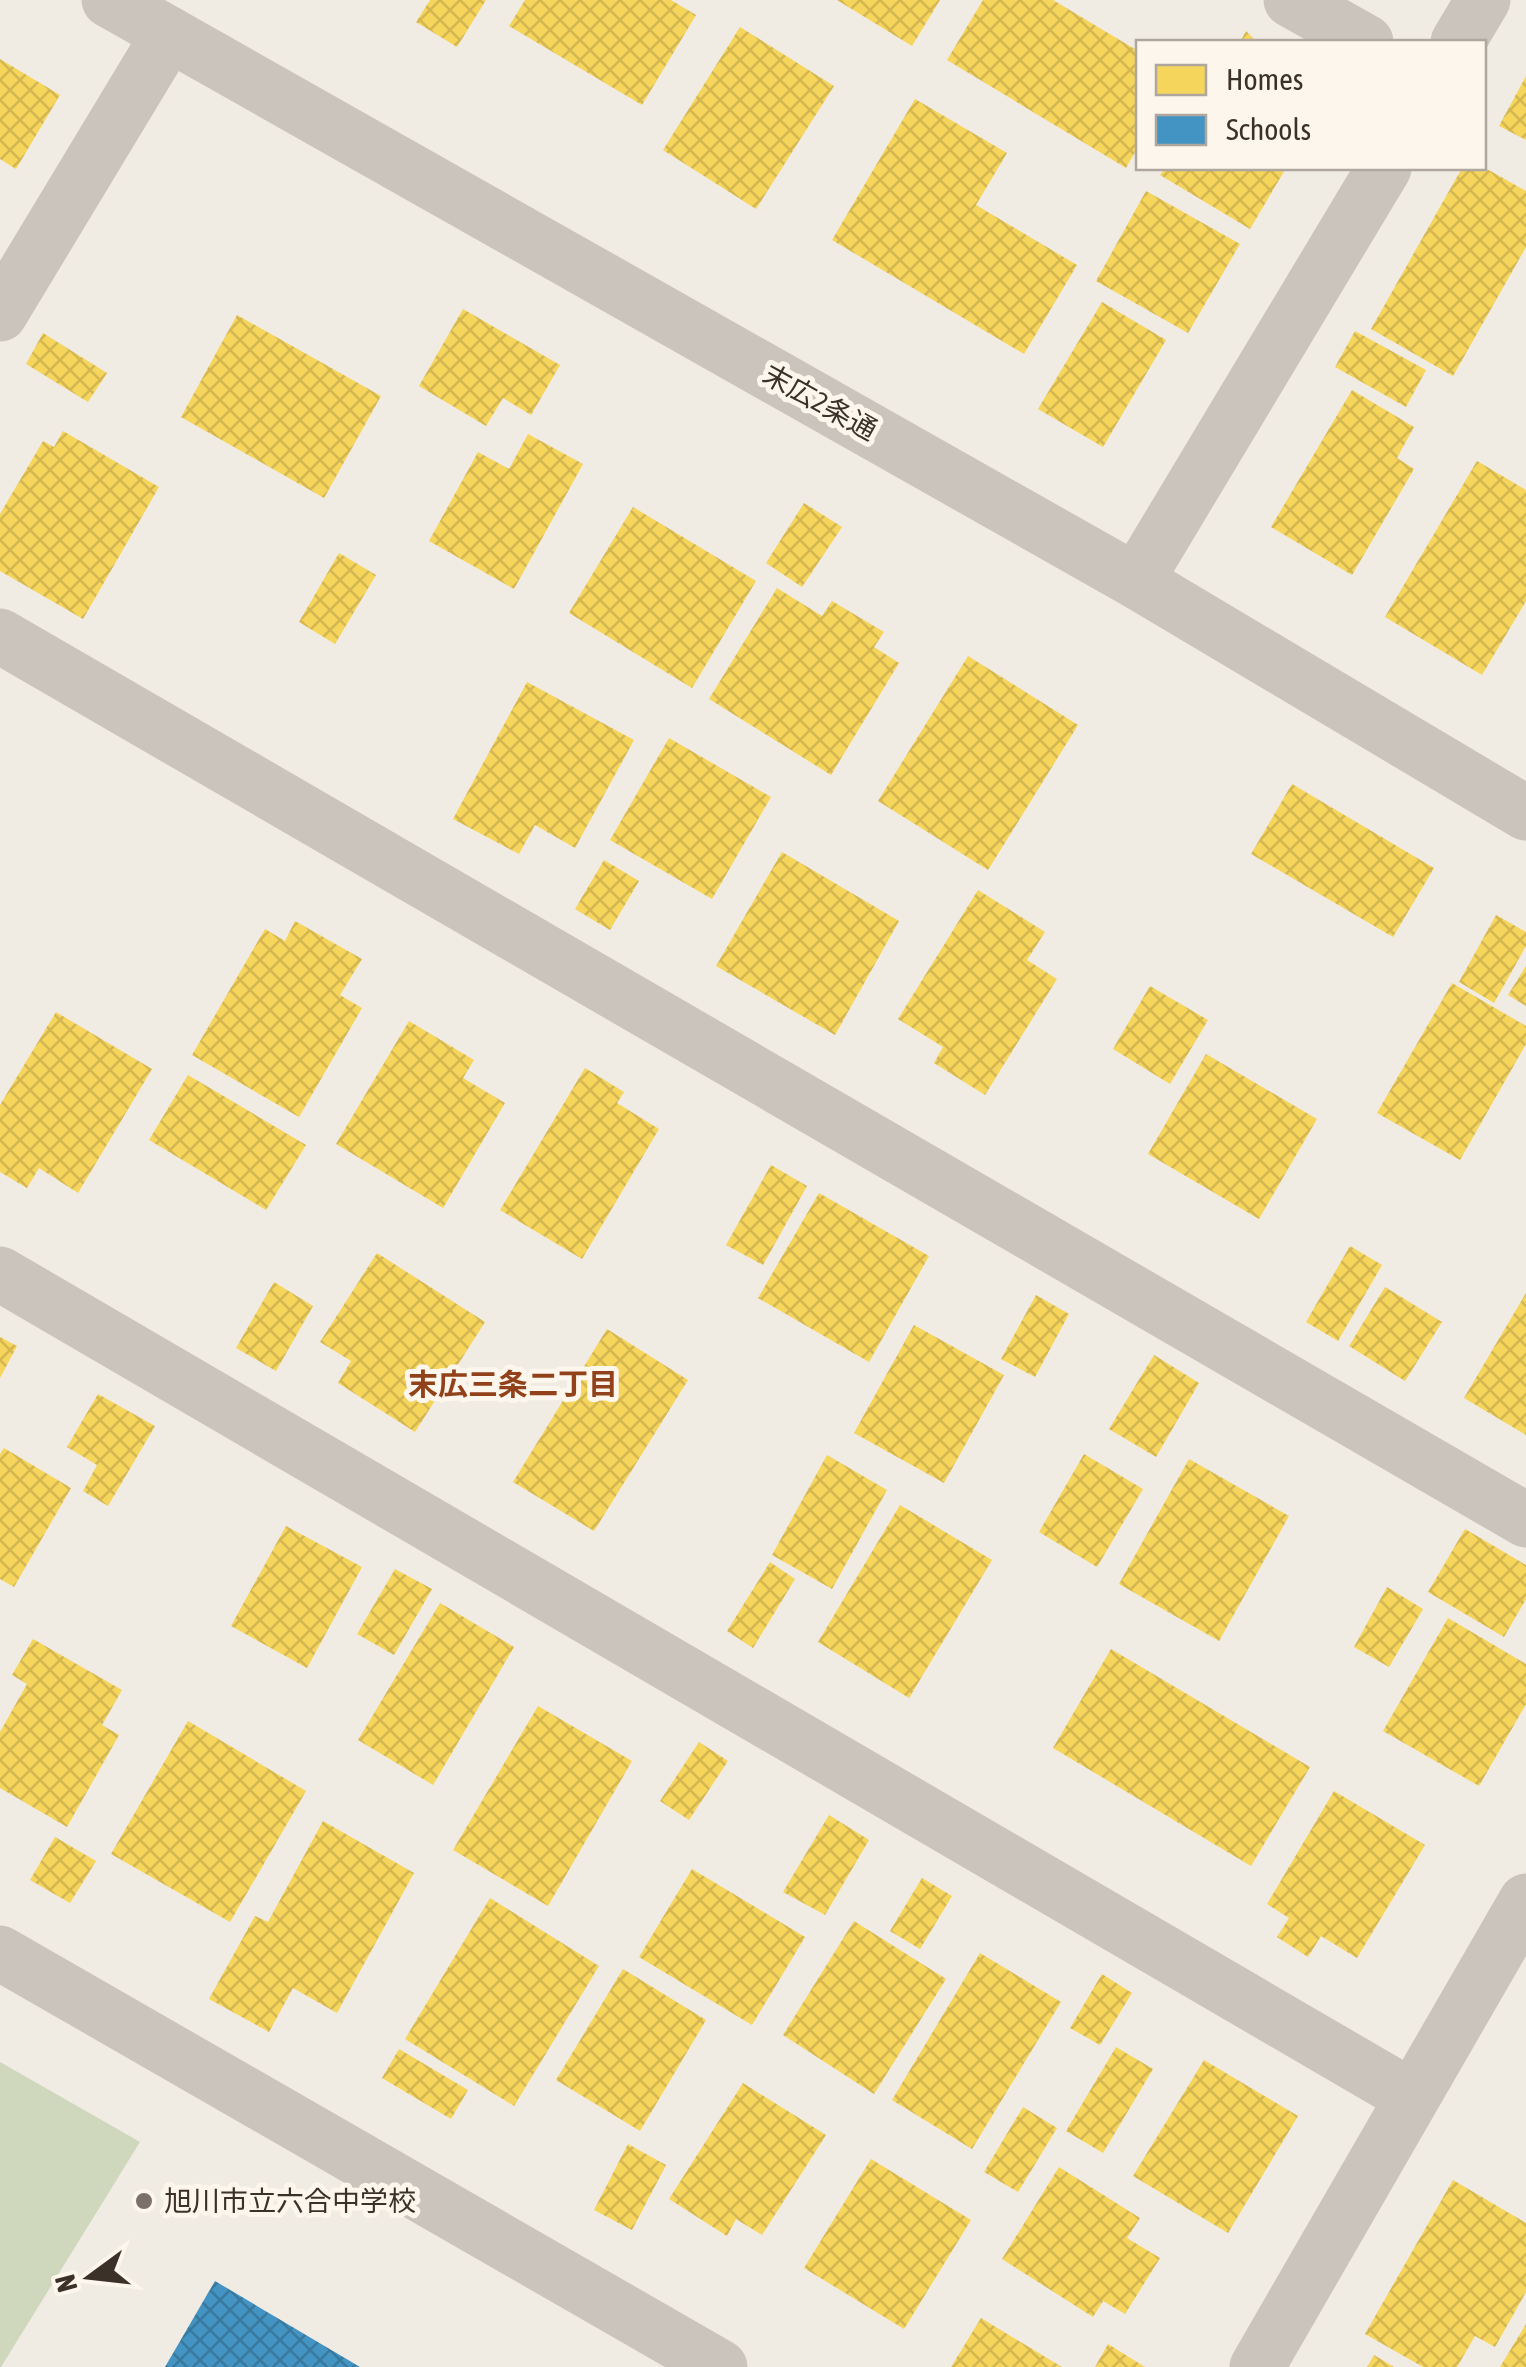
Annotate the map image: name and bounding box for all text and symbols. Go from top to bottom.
legend [1136,40,1486,170]
text: Homes [1226,62,1303,96]
text: Schools [1226,112,1311,146]
street label: 末広2条通 [758,358,882,446]
district label: 末広三条二丁目 [408,1367,618,1401]
place label: 旭川市立六合中学校 [164,2185,416,2217]
marker: 旭川市立六合中学校 [133,2190,155,2212]
north arrow [40,2227,140,2327]
text: N [48,2271,83,2296]

